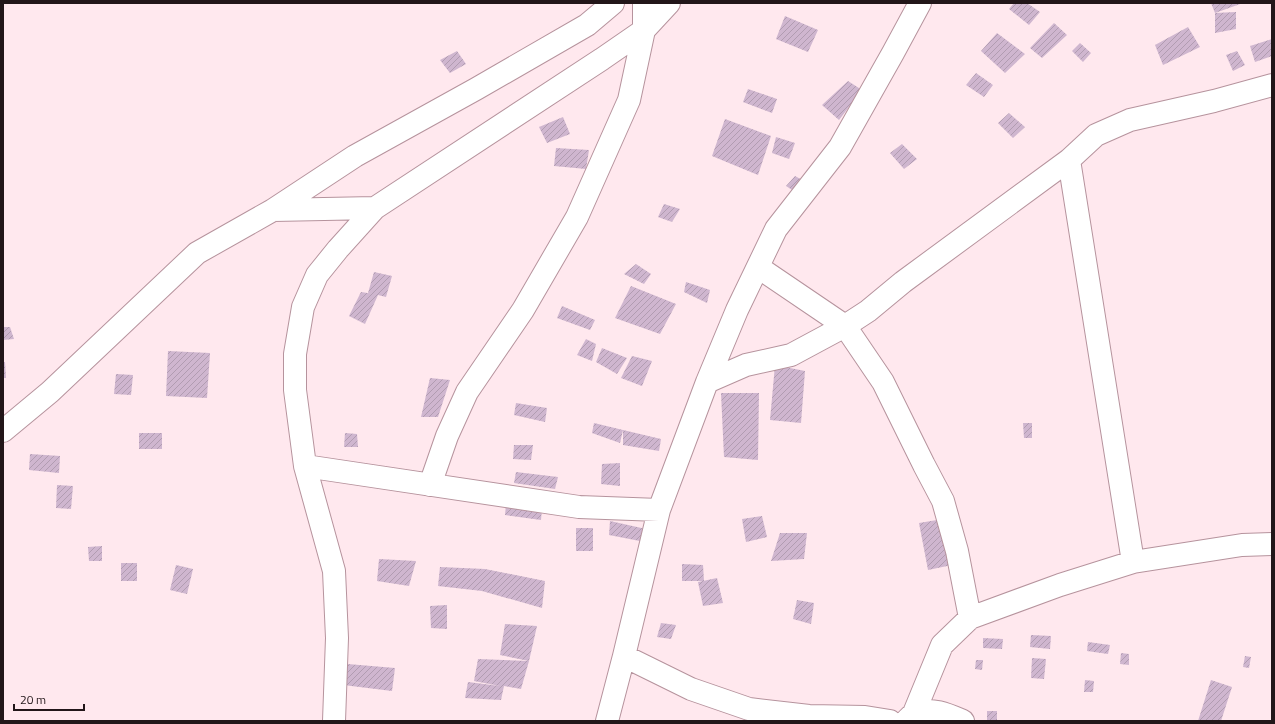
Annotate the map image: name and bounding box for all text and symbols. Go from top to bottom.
scale bar [14,686,84,712]
text: 20 m [20,690,46,709]

